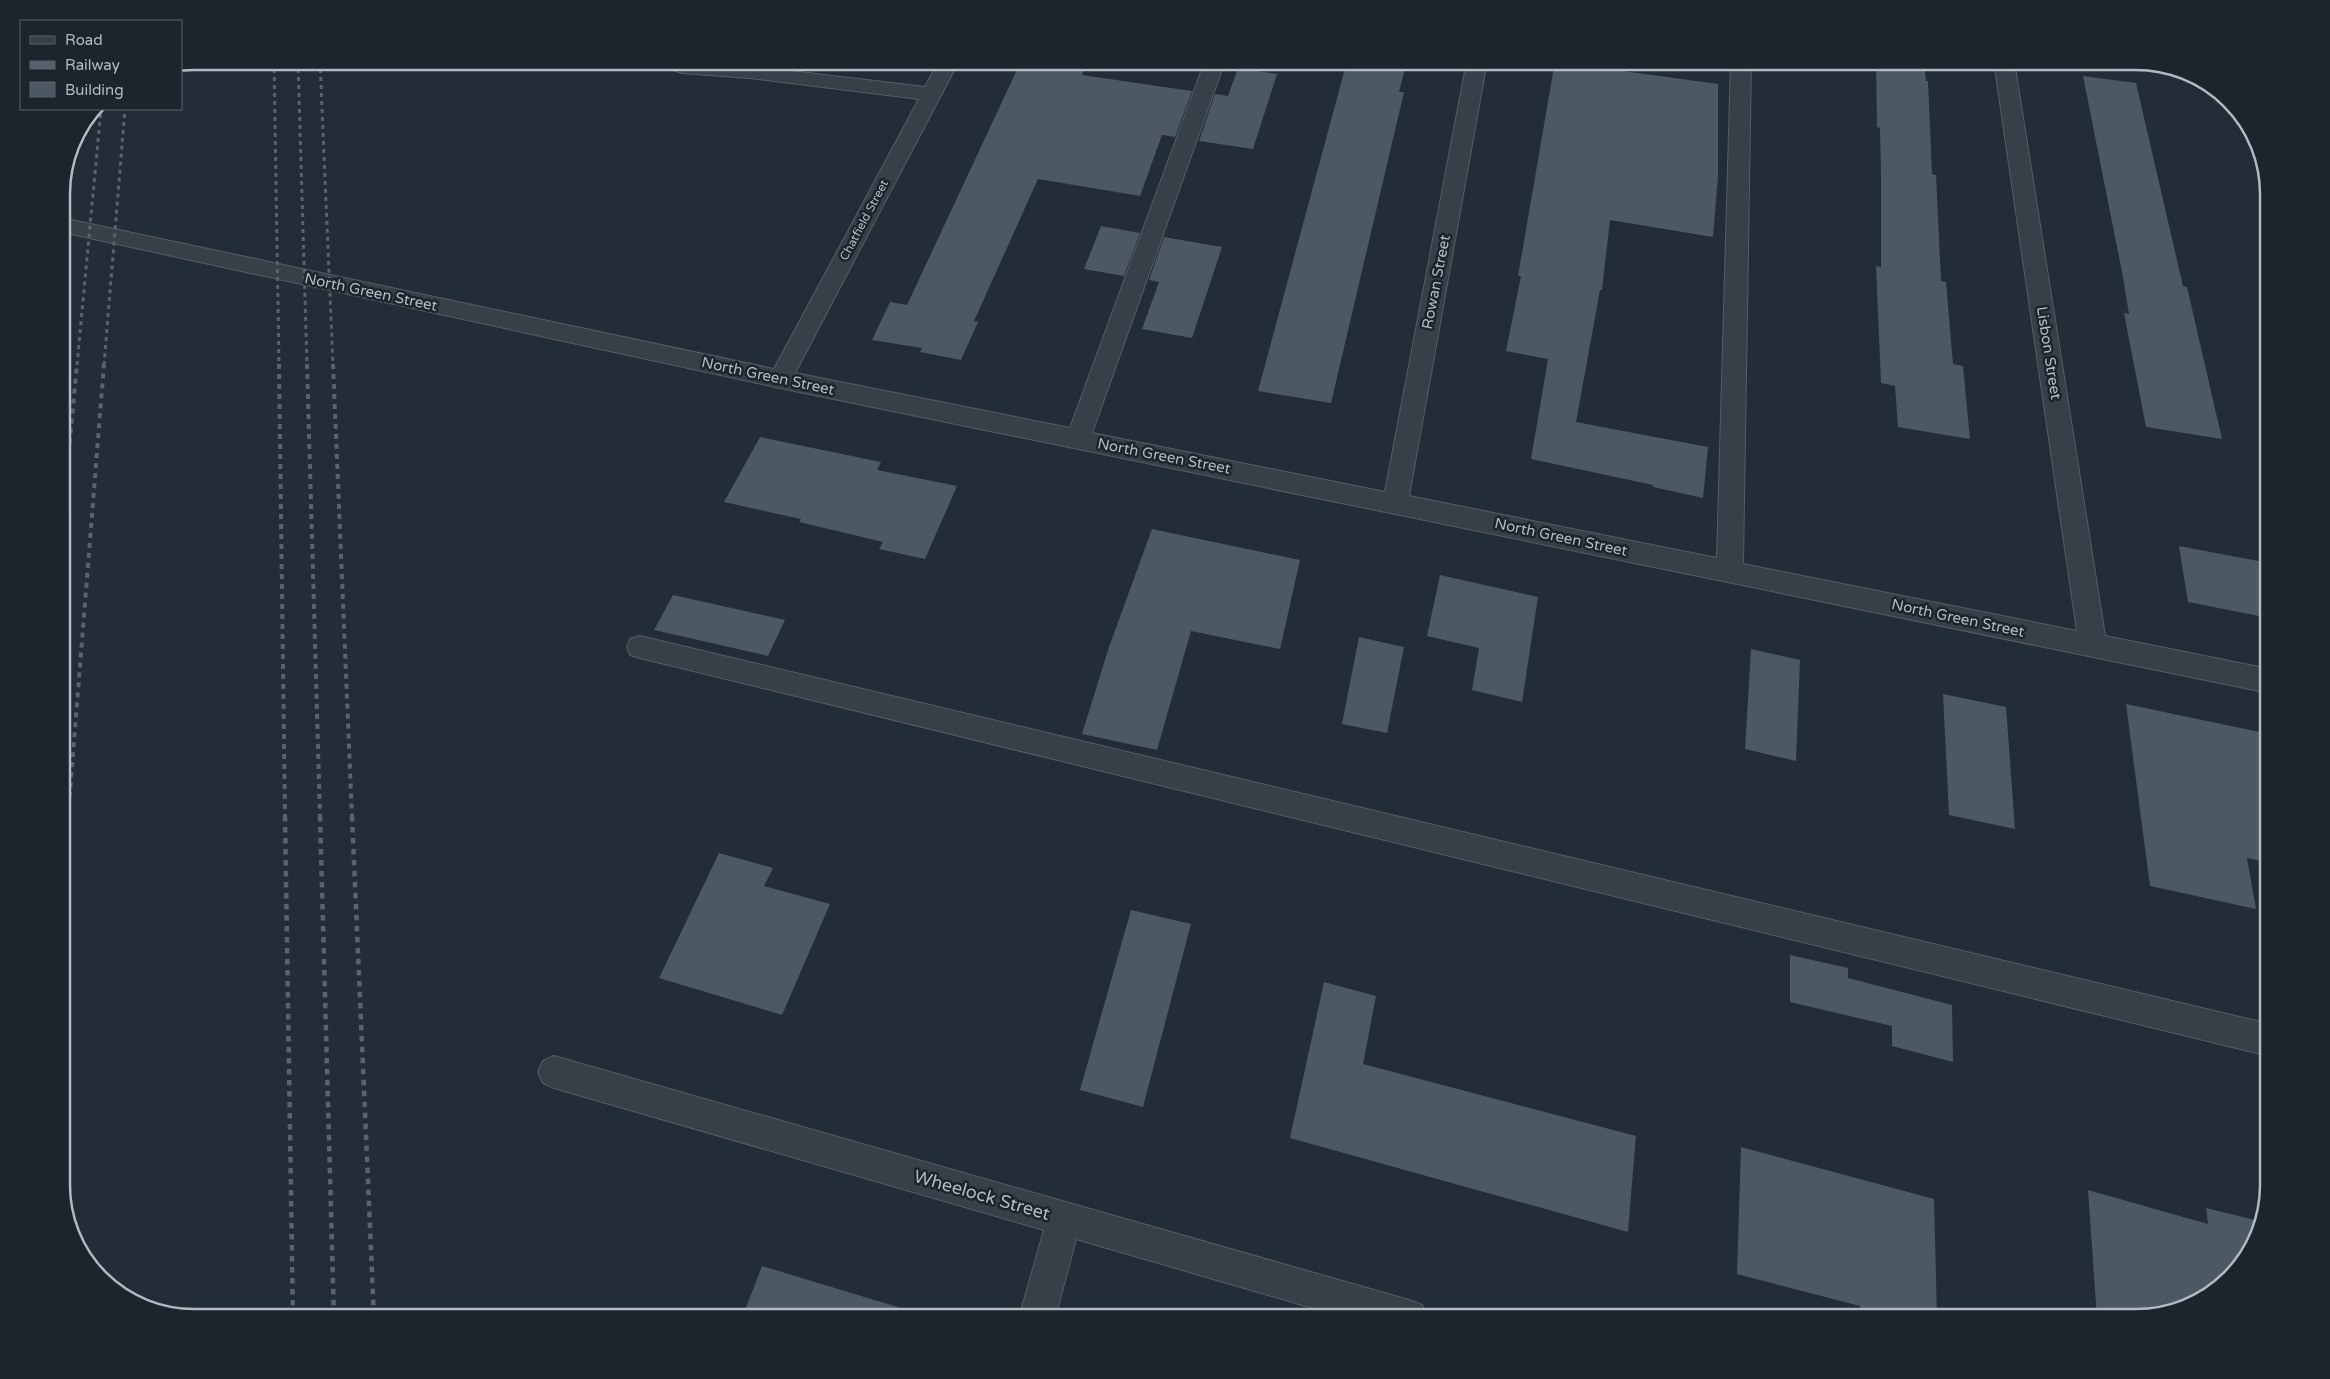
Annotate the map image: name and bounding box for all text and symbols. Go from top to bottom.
legend [20,20,182,110]
text: Road [65,31,103,49]
text: Railway [65,56,120,74]
text: Building [65,81,124,99]
street label: Chatfield Street [837,177,891,263]
street label: Rowan Street [1418,233,1454,331]
street label: North Green Street [303,269,439,315]
street label: Lisbon Street [2033,305,2065,401]
street label: North Green Street [700,353,836,399]
street label: North Green Street [1096,434,1232,478]
street label: North Green Street [1493,514,1629,560]
street label: North Green Street [1890,595,2026,641]
street label: Wheelock Street [911,1165,1053,1225]

